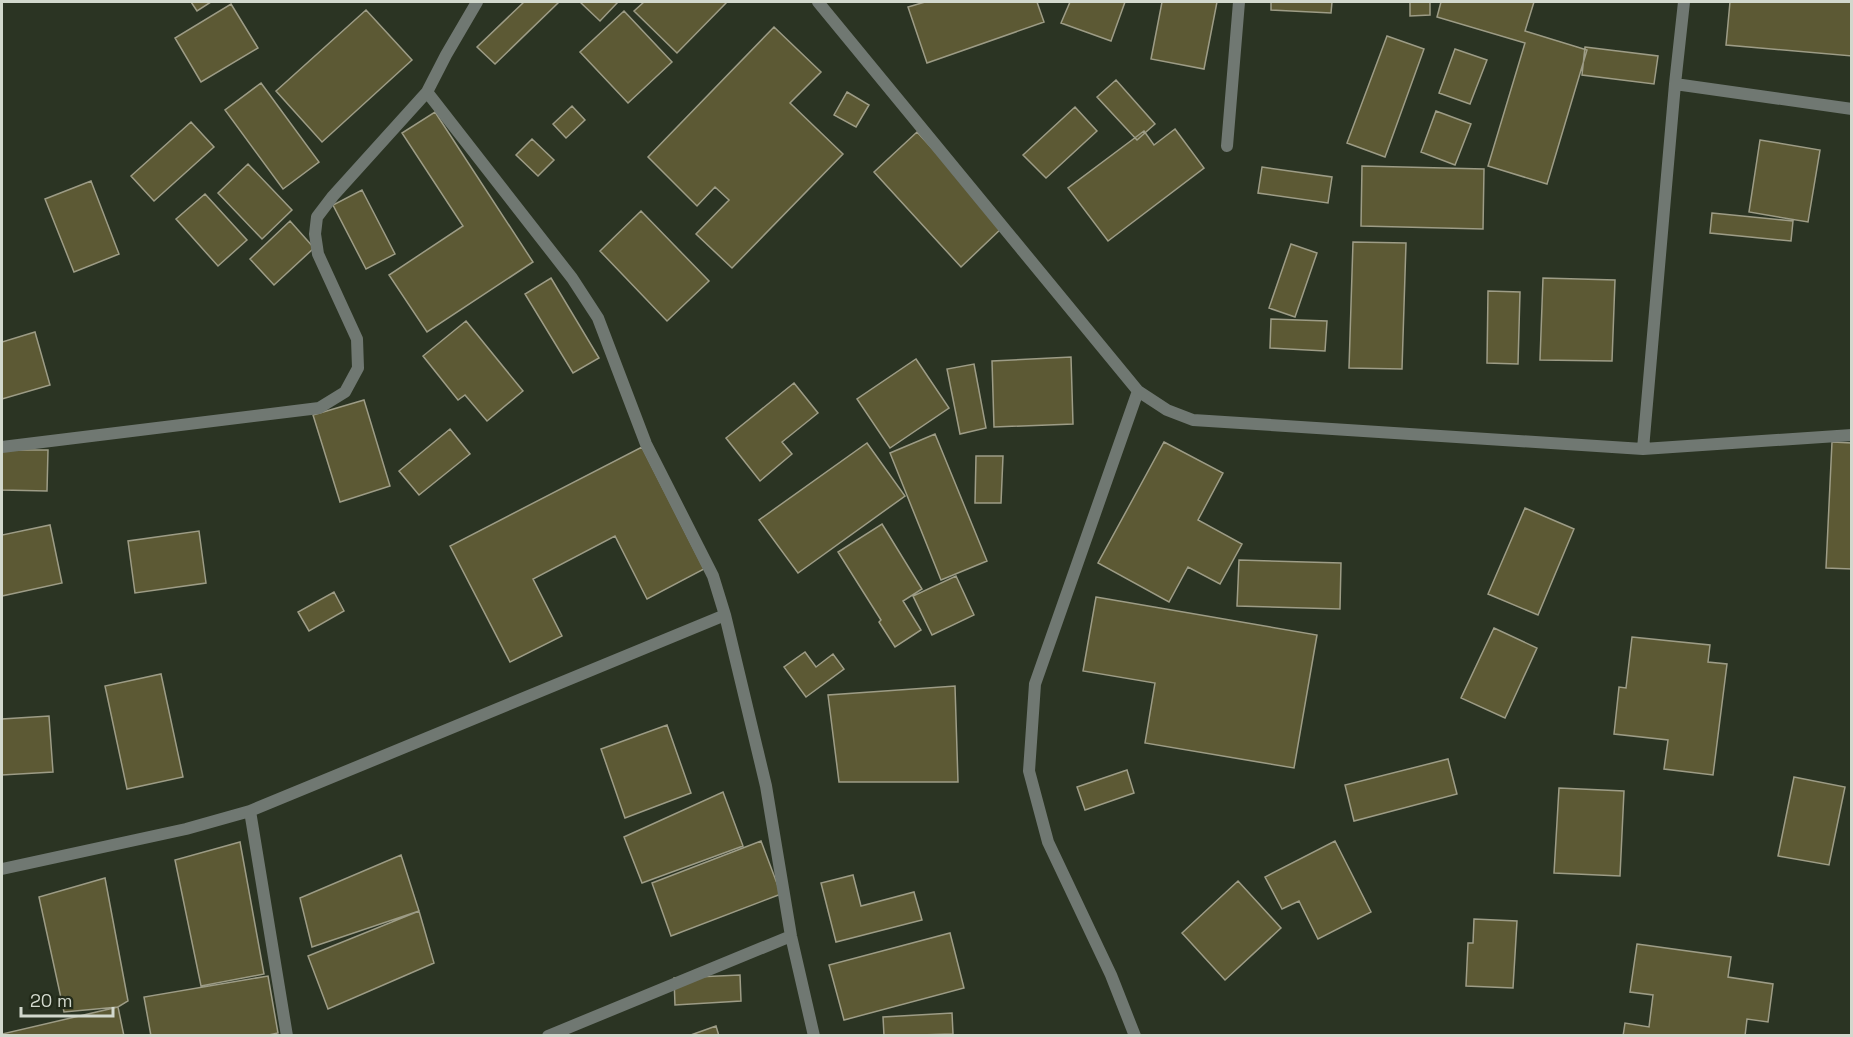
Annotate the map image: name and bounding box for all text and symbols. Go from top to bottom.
scale bar [21,980,112,1018]
text: 20 m [30,989,73,1012]

